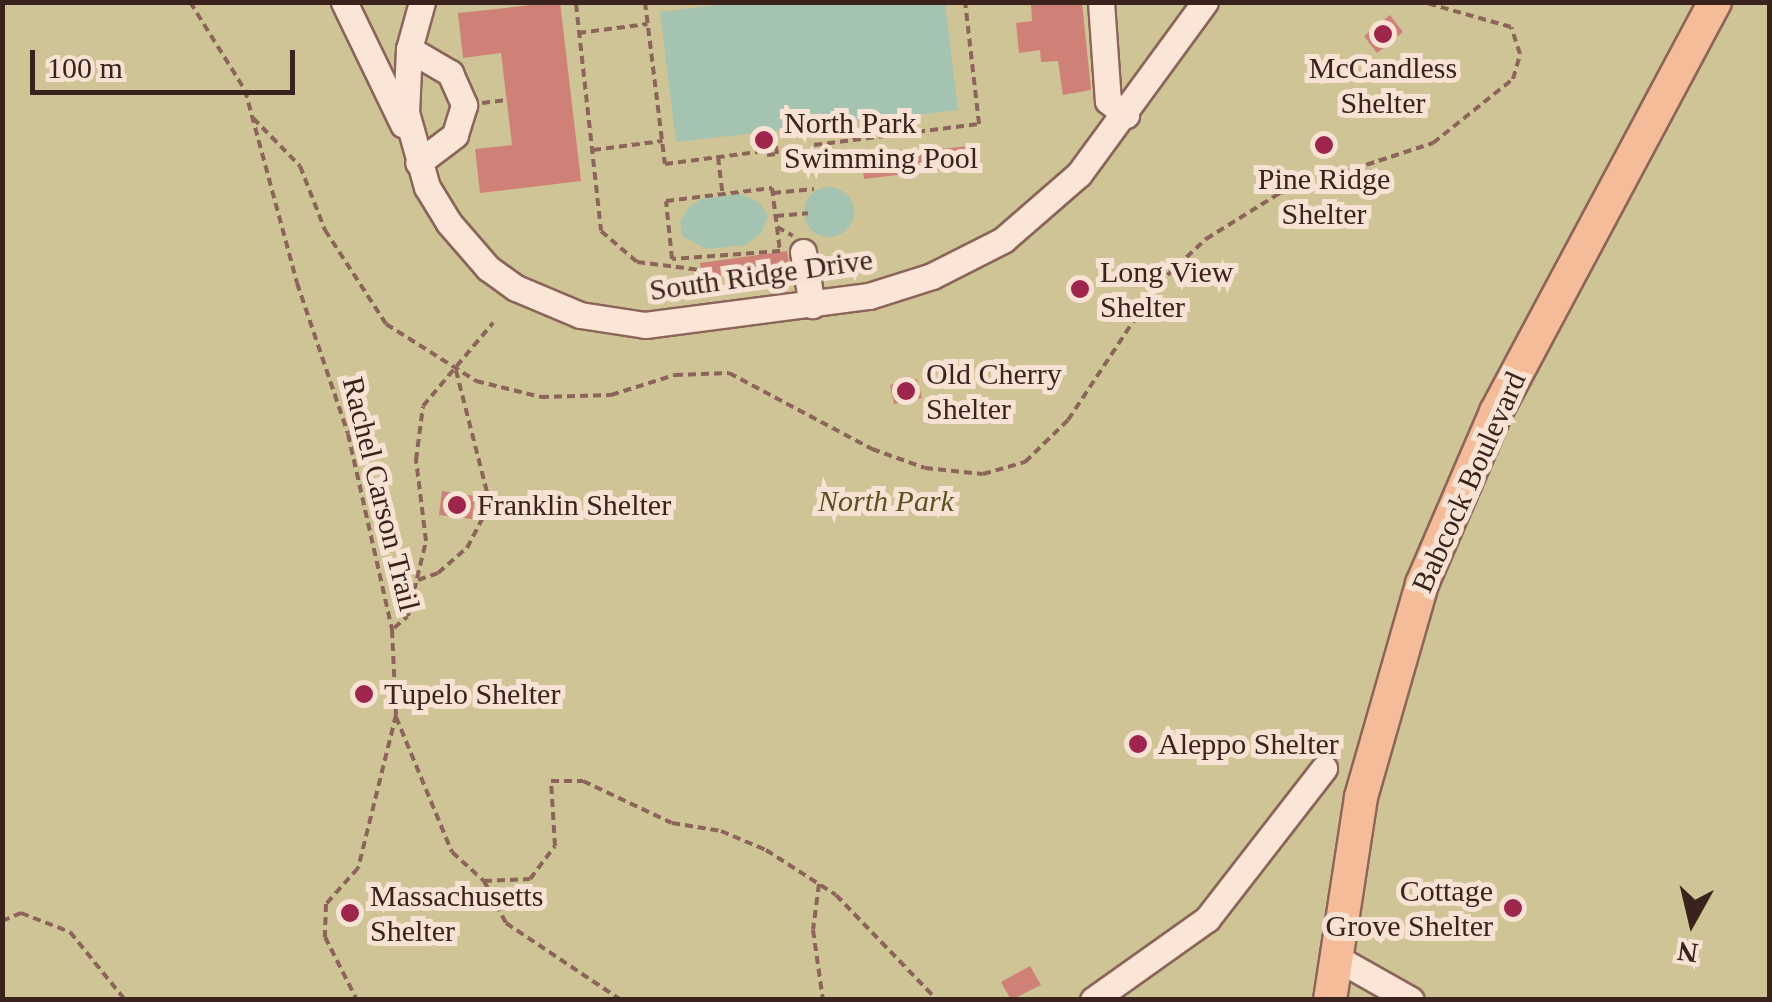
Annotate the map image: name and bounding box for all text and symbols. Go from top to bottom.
marker: McCandless Shelter [1372,23,1394,45]
scale bar [35,30,300,92]
place label: McCandless Shelter [1309,50,1457,120]
text: 100 m [47,51,123,84]
place label: North Park Swimming Pool [784,105,978,176]
marker: North Park Swimming Pool [753,129,775,151]
marker: Pine Ridge Shelter [1313,134,1335,156]
place label: Pine Ridge Shelter [1258,161,1390,232]
street label: South Ridge Drive [647,242,875,308]
place label: Long View Shelter [1100,254,1234,324]
marker: Long View Shelter [1069,278,1091,300]
place label: Old Cherry Shelter [926,356,1062,426]
street label: Babcock Boulevard [1404,366,1534,598]
street label: Rachel Carson Trail [334,373,428,615]
marker: Old Cherry Shelter [895,380,917,402]
park label: North Park [818,483,954,519]
place label: Franklin Shelter [477,487,671,523]
marker: Franklin Shelter [446,494,468,516]
place label: Tupelo Shelter [384,676,560,712]
marker: Tupelo Shelter [353,683,375,705]
place label: Aleppo Shelter [1158,726,1339,762]
marker: Aleppo Shelter [1127,733,1149,755]
north arrow [1642,872,1742,972]
place label: Cottage Grove Shelter [1326,873,1493,944]
place label: Massachusetts Shelter [370,878,543,948]
marker: Cottage Grove Shelter [1502,897,1524,919]
marker: Massachusetts Shelter [339,902,361,924]
text: N [1676,935,1700,969]

